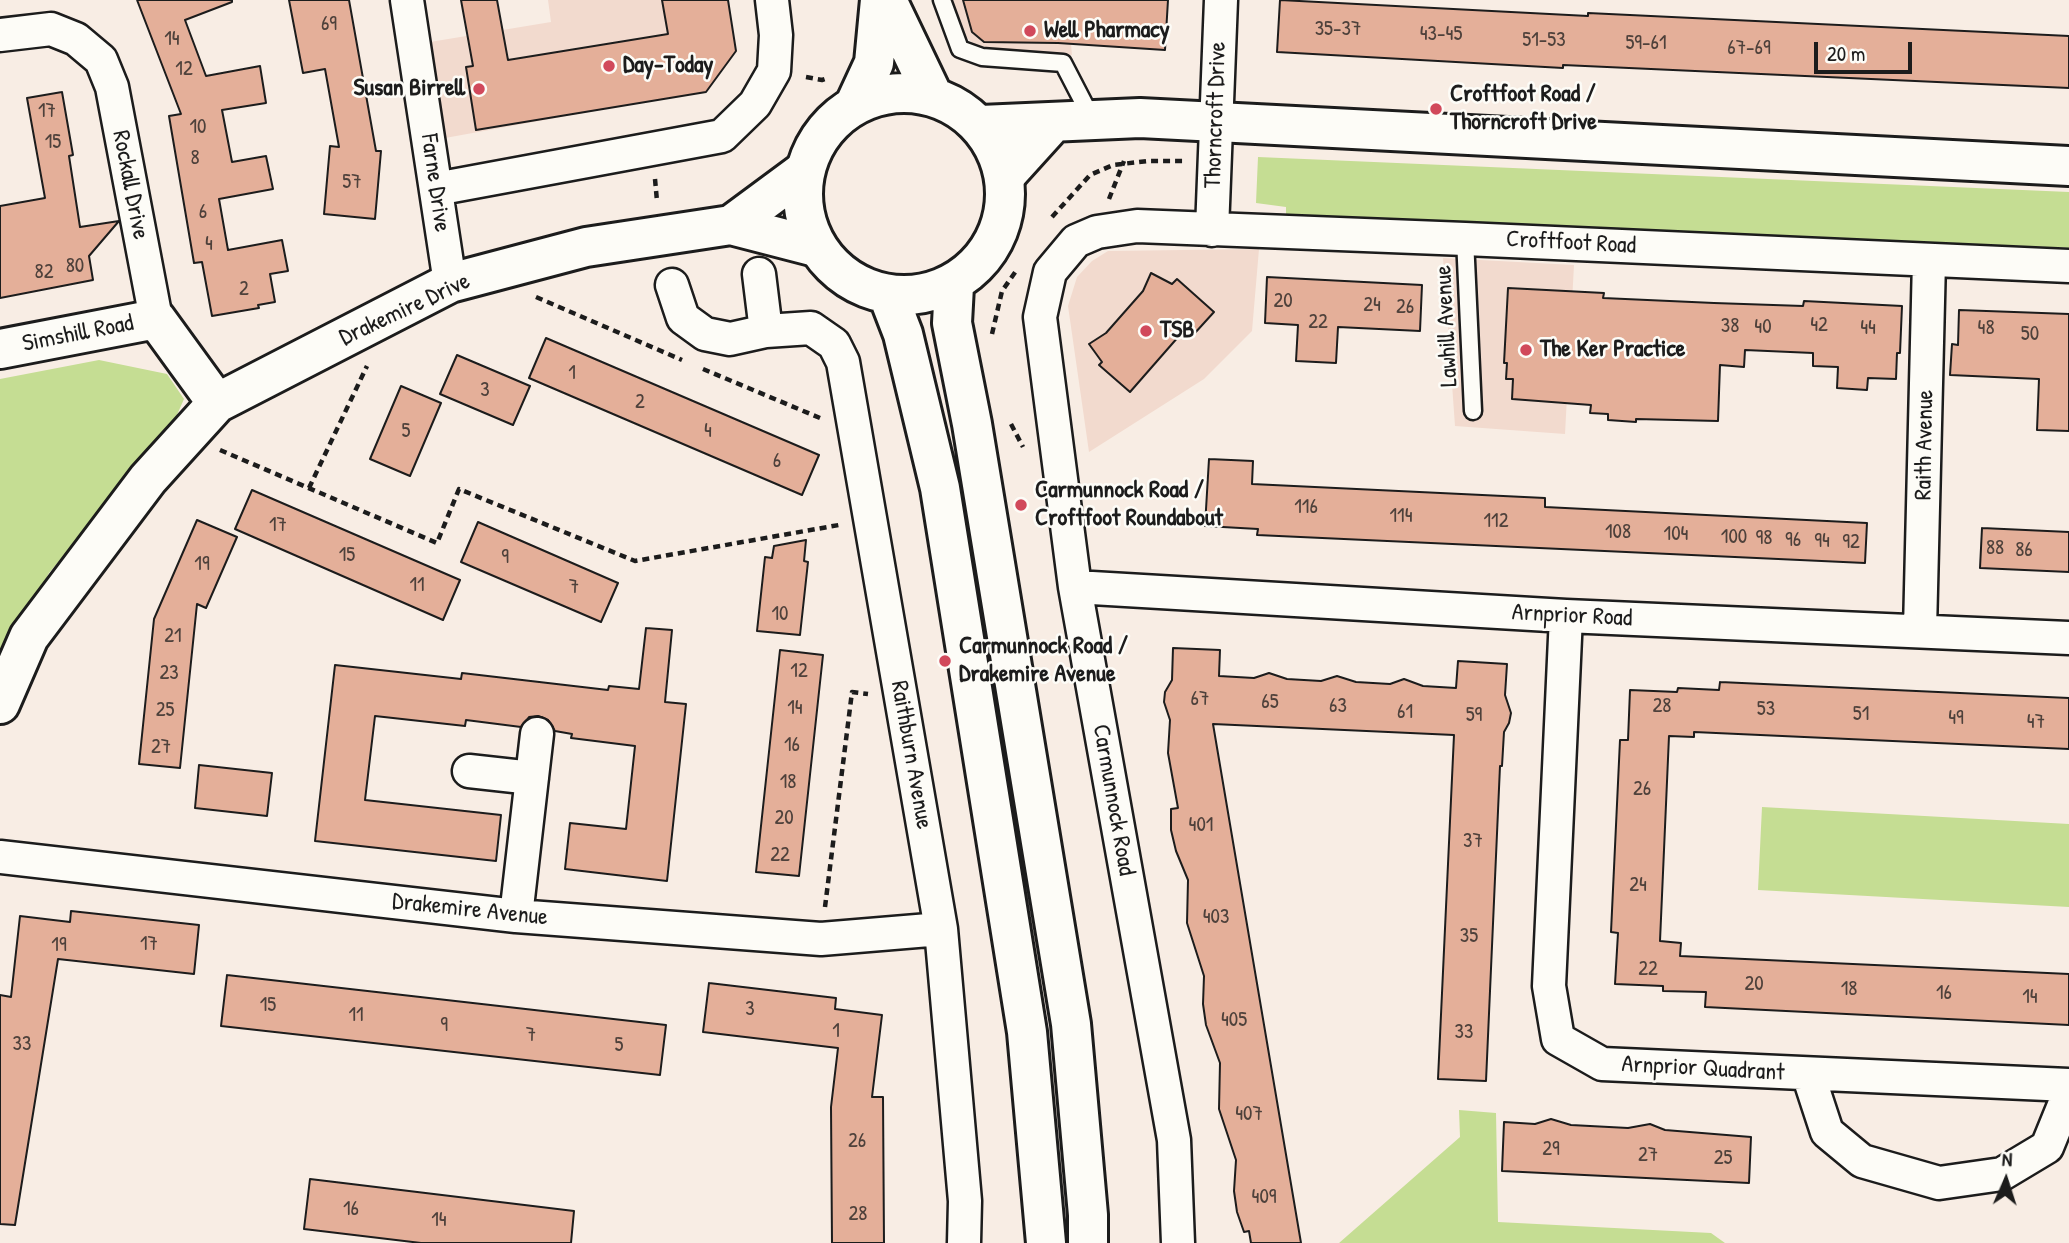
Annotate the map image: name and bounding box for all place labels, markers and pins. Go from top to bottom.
place label: Well Pharmacy [1044,17,1170,45]
marker: Well Pharmacy [1022,23,1038,39]
place label: Day-Today [623,52,713,80]
marker: Day-Today [601,58,617,74]
place label: Susan Birrell [353,75,465,103]
marker: Susan Birrell [471,81,487,97]
place label: Croftfoot Road / Thorncroft Drive [1450,81,1597,137]
marker: Croftfoot Road / Thorncroft Drive [1428,101,1444,117]
place label: TSB [1160,317,1194,345]
marker: TSB [1138,323,1154,339]
place label: The Ker Practice [1540,336,1685,364]
marker: The Ker Practice [1518,342,1534,358]
place label: Carmunnock Road / Croftfoot Roundabout [1035,477,1223,533]
marker: Carmunnock Road / Croftfoot Roundabout [1013,497,1029,513]
place label: Carmunnock Road / Drakemire Avenue [959,633,1128,689]
marker: Carmunnock Road / Drakemire Avenue [937,653,953,669]

